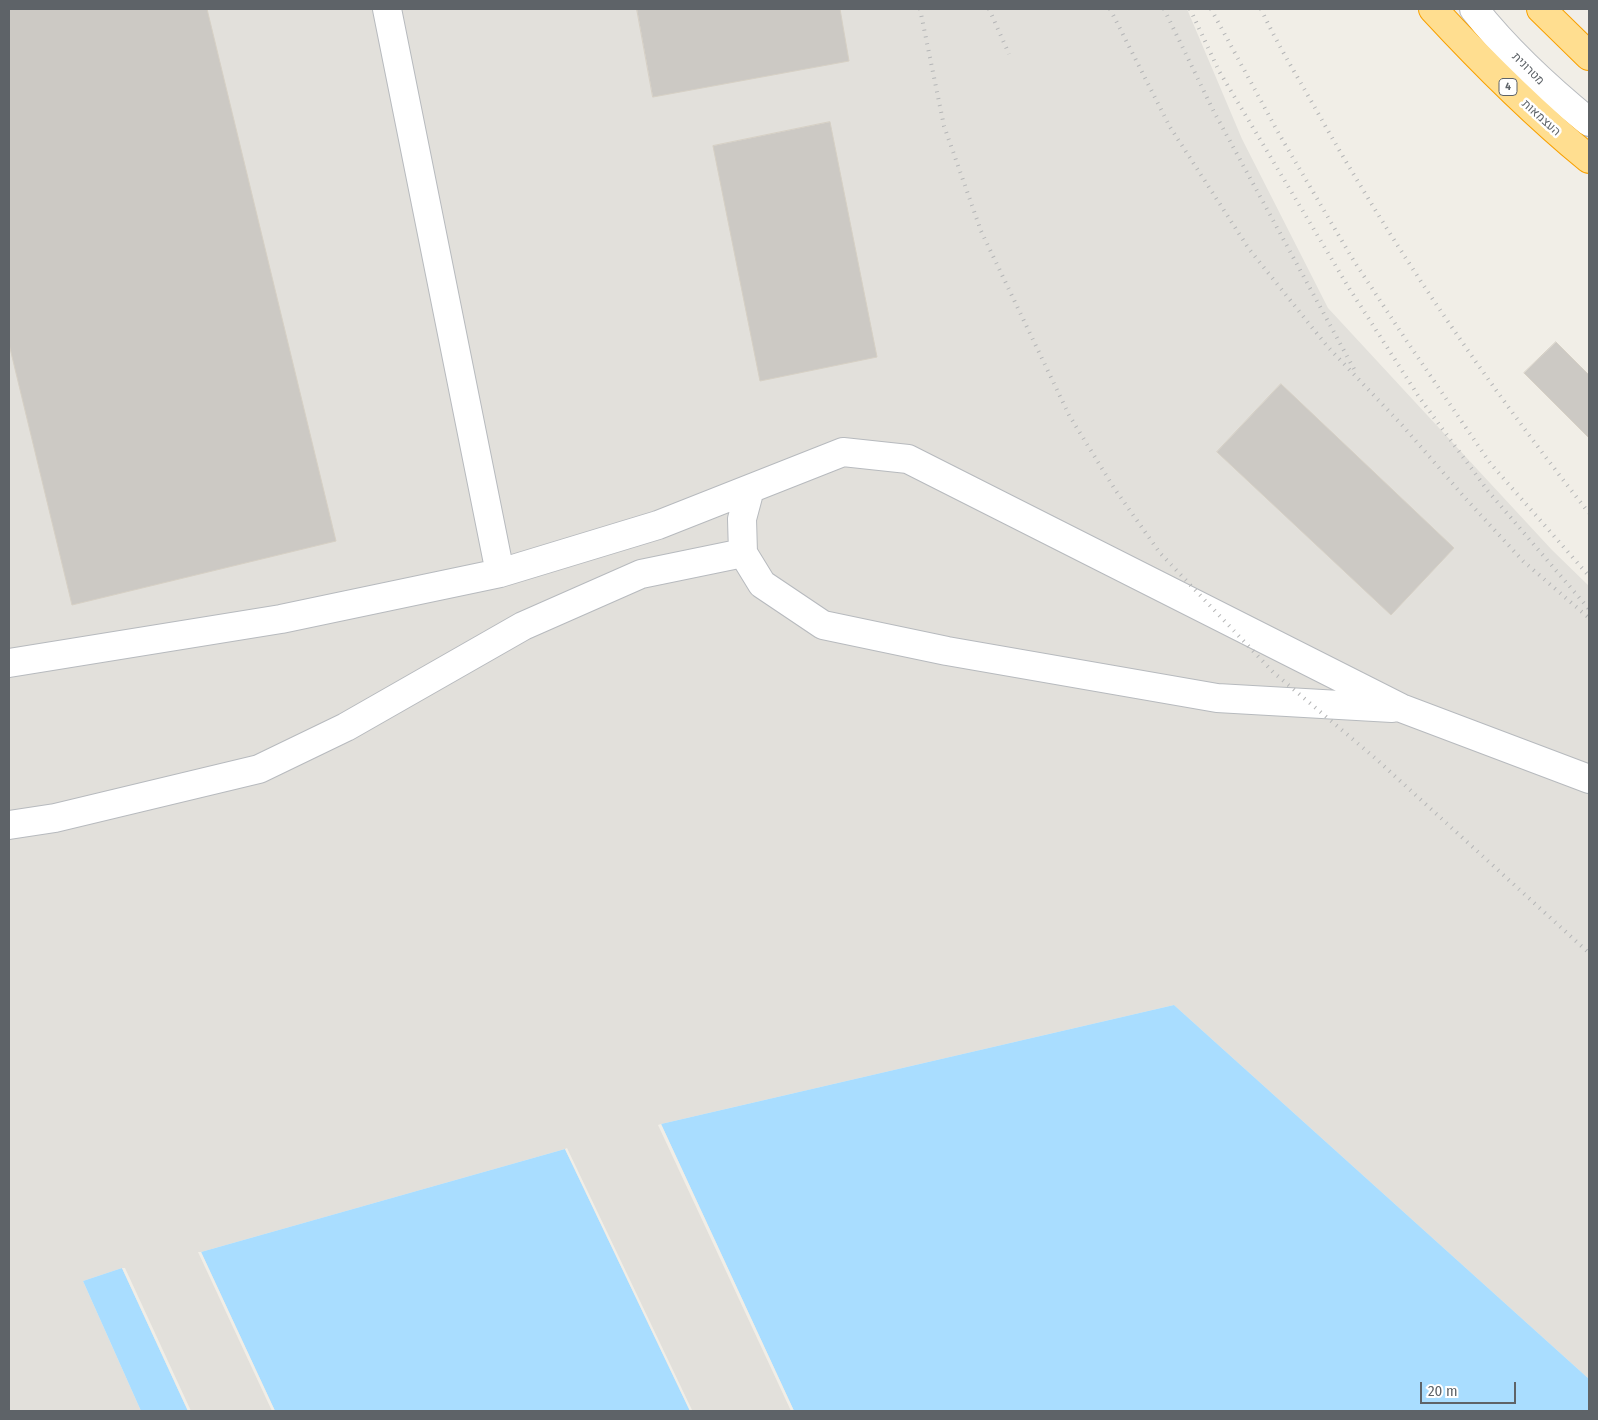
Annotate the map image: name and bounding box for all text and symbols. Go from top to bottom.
street label: מטרונית [1509,50,1547,88]
road number: 4 [1499,78,1517,95]
street label: העצמאות [1519,97,1563,139]
scale bar [1423,1372,1519,1404]
text: 20 m [1428,1382,1458,1400]

